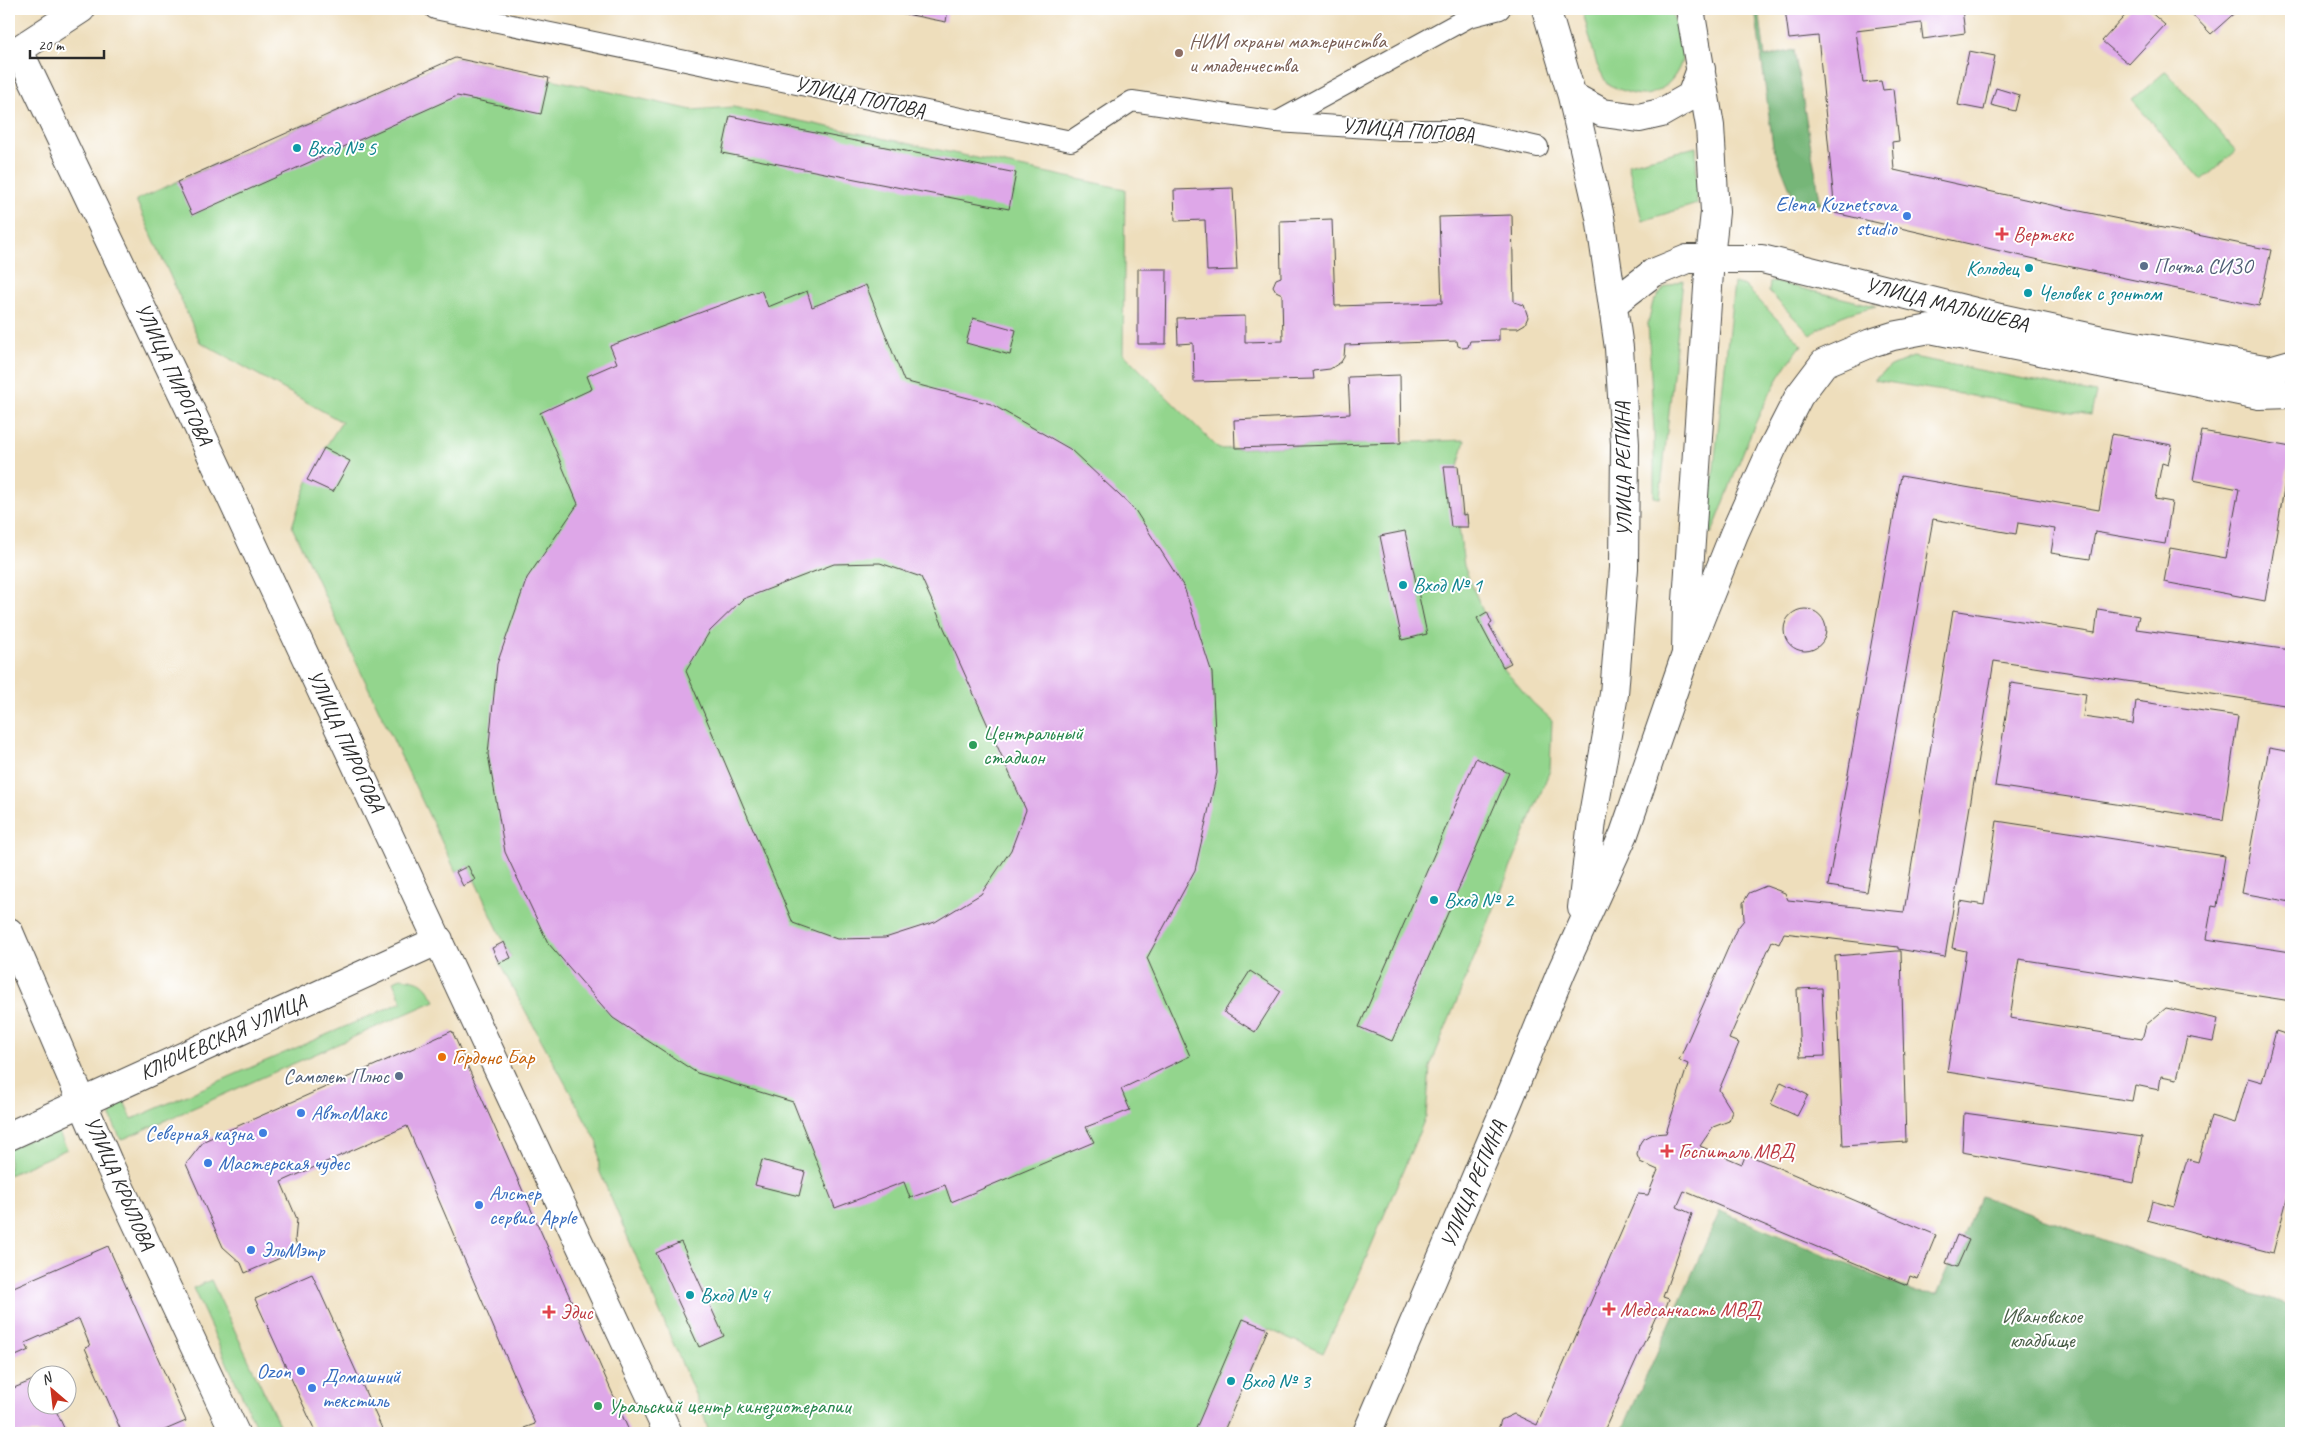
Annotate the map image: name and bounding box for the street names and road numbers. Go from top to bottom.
street label: УЛИЦА ПОПОВА [793,71,928,124]
street label: УЛИЦА ПОПОВА [1341,112,1475,148]
street label: УЛИЦА МАЛЫШЕВА [1863,271,2032,337]
street label: УЛИЦА ПИРОГОВА [130,299,219,450]
street label: УЛИЦА РЕПИНА [1609,401,1637,537]
street label: УЛИЦА ПИРОГОВА [302,666,391,817]
street label: КЛЮЧЕВСКАЯ УЛИЦА [136,988,312,1085]
street label: УЛИЦА КРЫЛОВА [79,1112,161,1254]
street label: УЛИЦА РЕПИНА [1435,1116,1512,1251]

